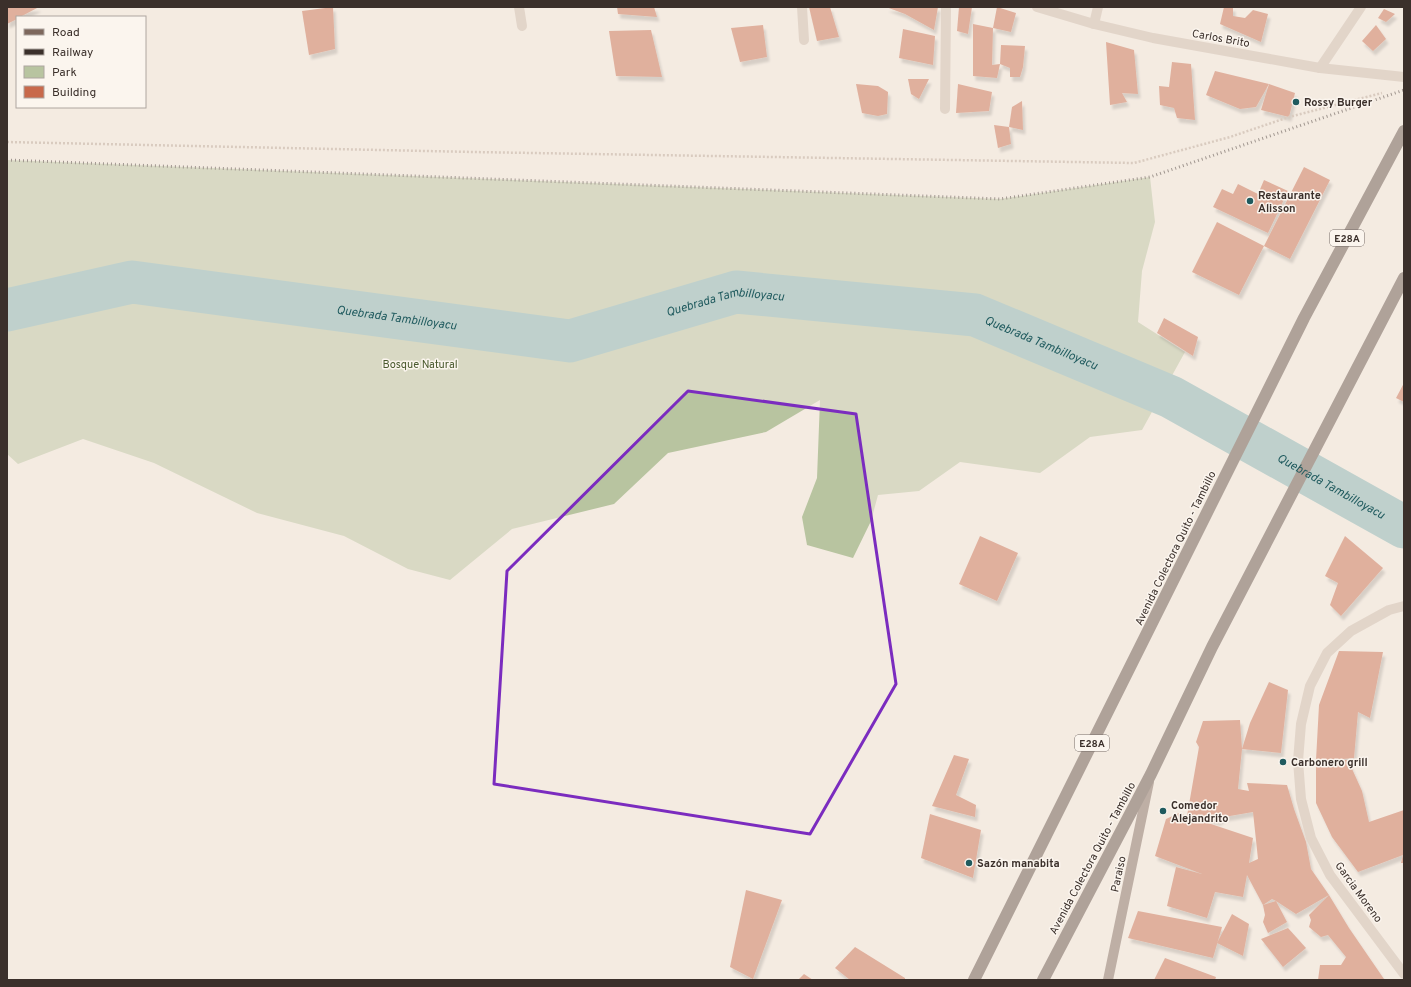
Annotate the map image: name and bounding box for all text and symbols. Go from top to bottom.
legend [16,16,146,108]
text: Road [52,25,80,41]
street label: Carlos Brito [1191,27,1251,51]
text: Railway [52,45,93,61]
text: Park [52,65,77,81]
text: Building [52,85,96,101]
place label: Rossy Burger [1304,96,1373,110]
marker: Rossy Burger [1291,97,1301,107]
place label: Restaurante Alisson [1258,189,1321,216]
marker: Restaurante Alisson [1245,196,1255,206]
road number: E28A [1330,230,1364,246]
water label: Quebrada Tambilloyacu [664,285,785,321]
water label: Quebrada Tambilloyacu [335,303,458,335]
water label: Quebrada Tambilloyacu [982,313,1100,375]
park label: Bosque Natural [382,358,458,372]
water label: Quebrada Tambilloyacu [1274,451,1388,524]
street label: Avenida Colectora Quito - Tambillo [1132,469,1220,628]
road number: E28A [1075,735,1109,751]
place label: Carbonero grill [1291,756,1368,770]
marker: Carbonero grill [1278,757,1288,767]
street label: Avenida Colectora Quito - Tambillo [1047,780,1139,937]
place label: Comedor Alejandrito [1171,799,1229,826]
marker: Comedor Alejandrito [1158,806,1168,816]
street label: Paraiso [1108,855,1130,893]
place label: Sazón manabita [977,857,1060,871]
marker: Sazón manabita [964,858,974,868]
street label: Garcia Moreno [1331,859,1385,926]

